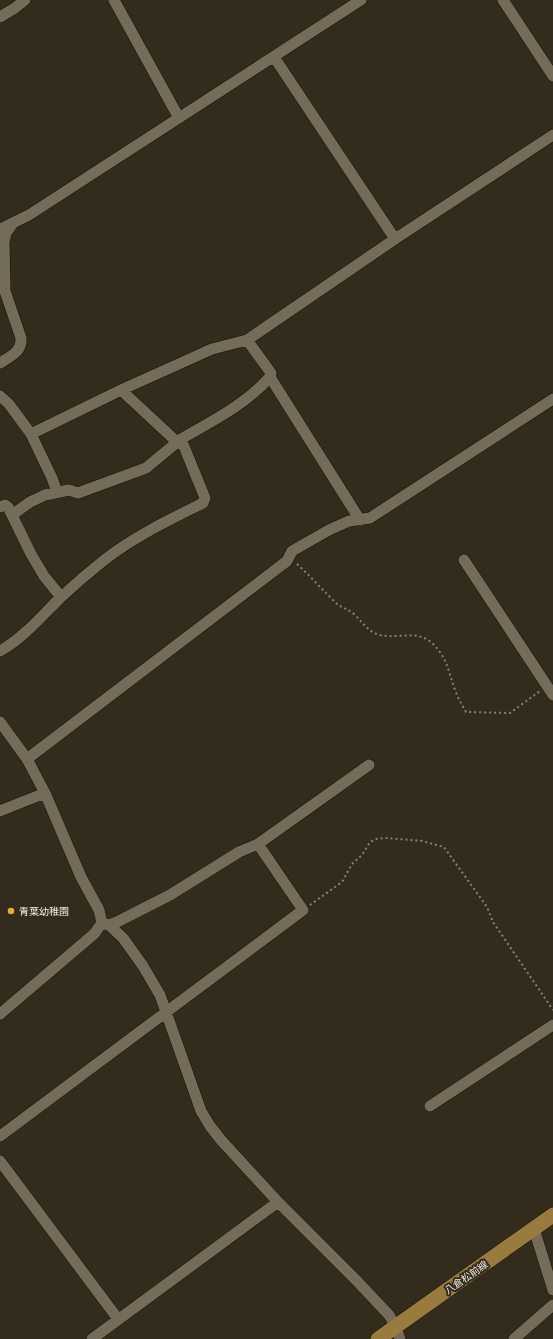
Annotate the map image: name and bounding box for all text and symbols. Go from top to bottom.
place label: 青葉幼稚園 [19,905,69,918]
marker: 青葉幼稚園 [6,906,16,916]
street label: 八倉松前線 [442,1258,490,1297]

